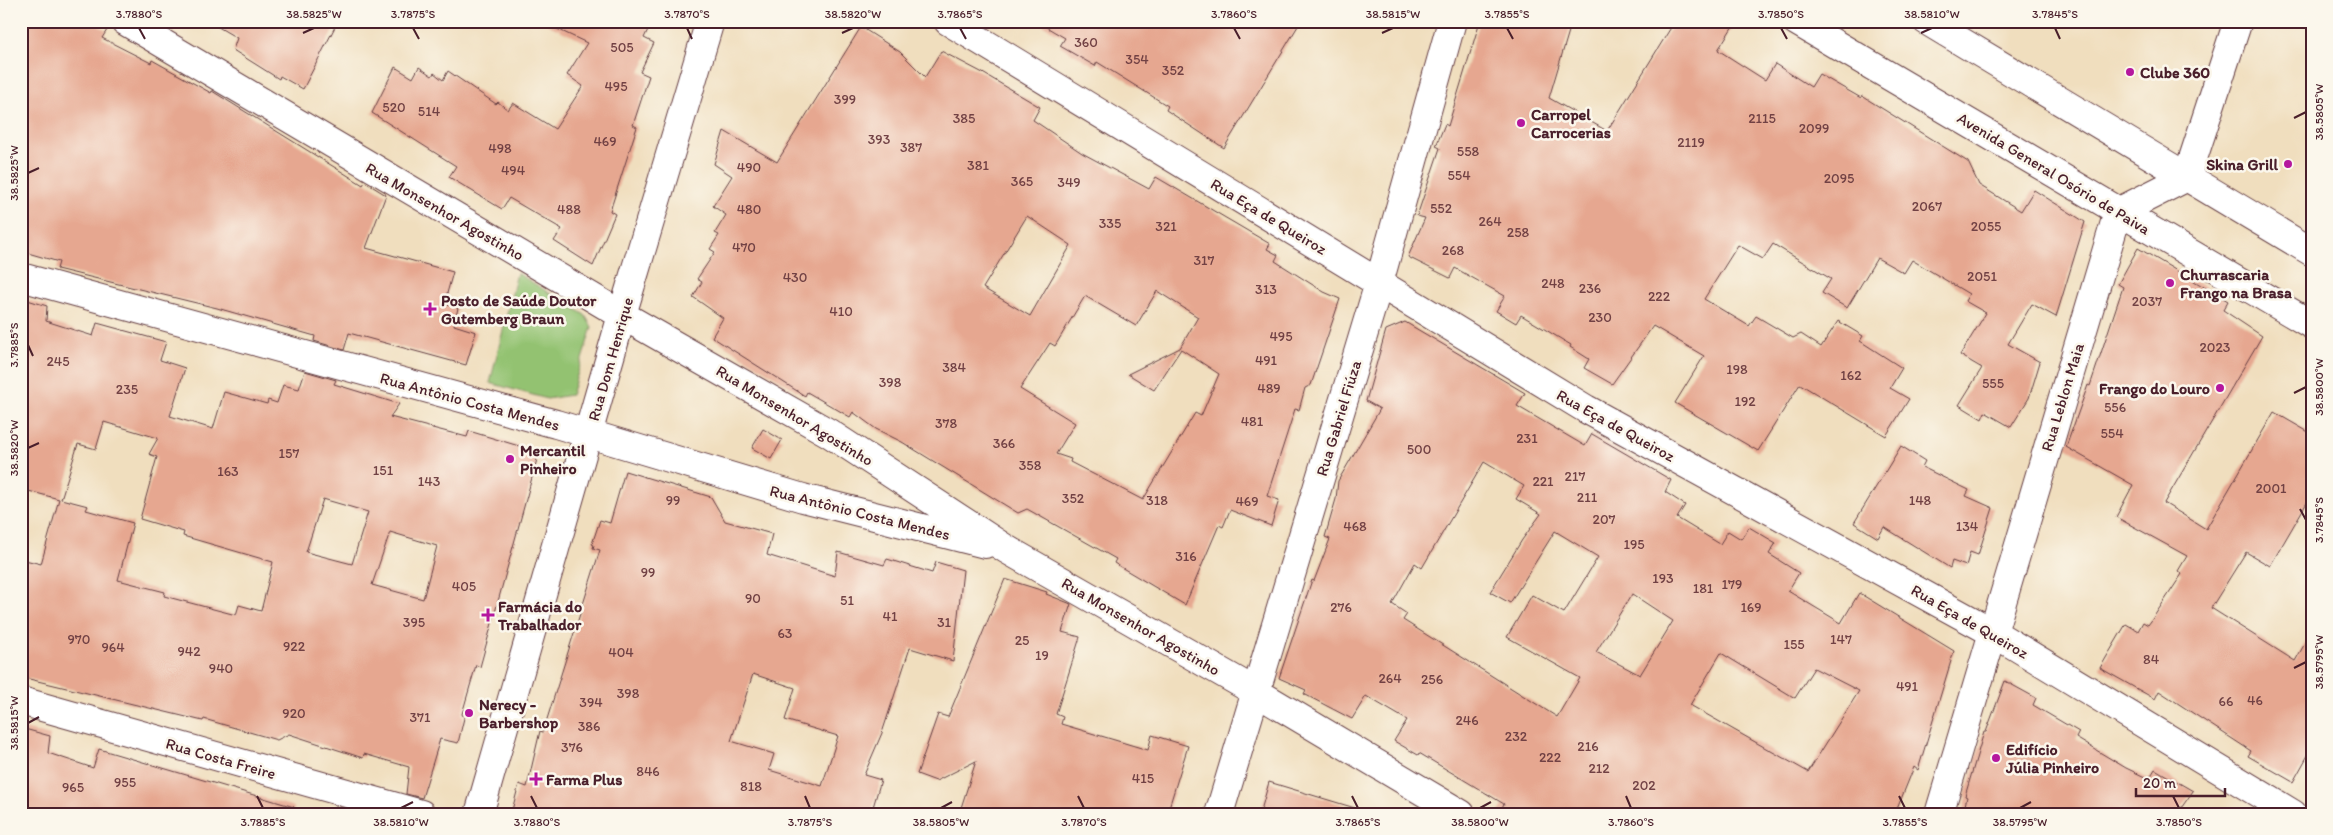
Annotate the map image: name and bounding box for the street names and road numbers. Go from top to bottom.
street label: Avenida General Osório de Paiva [1954,108,2154,239]
street label: Rua Monsenhor Agostinho [362,158,527,265]
street label: Rua Eça de Queiroz [1207,174,1331,259]
street label: Rua Dom Henrique [584,295,637,423]
street label: Rua Leblon Maia [2037,340,2088,454]
street label: Rua Gabriel Fiúza [1312,357,1365,478]
street label: Rua Monsenhor Agostinho [713,361,877,470]
street label: Rua Antônio Costa Mendes [378,368,562,435]
street label: Rua Eça de Queiroz [1553,385,1679,466]
street label: Rua Antônio Costa Mendes [768,481,952,544]
street label: Rua Monsenhor Agostinho [1058,573,1223,680]
street label: Rua Eça de Queiroz [1908,580,2032,663]
street label: Rua Costa Freire [164,734,278,783]

